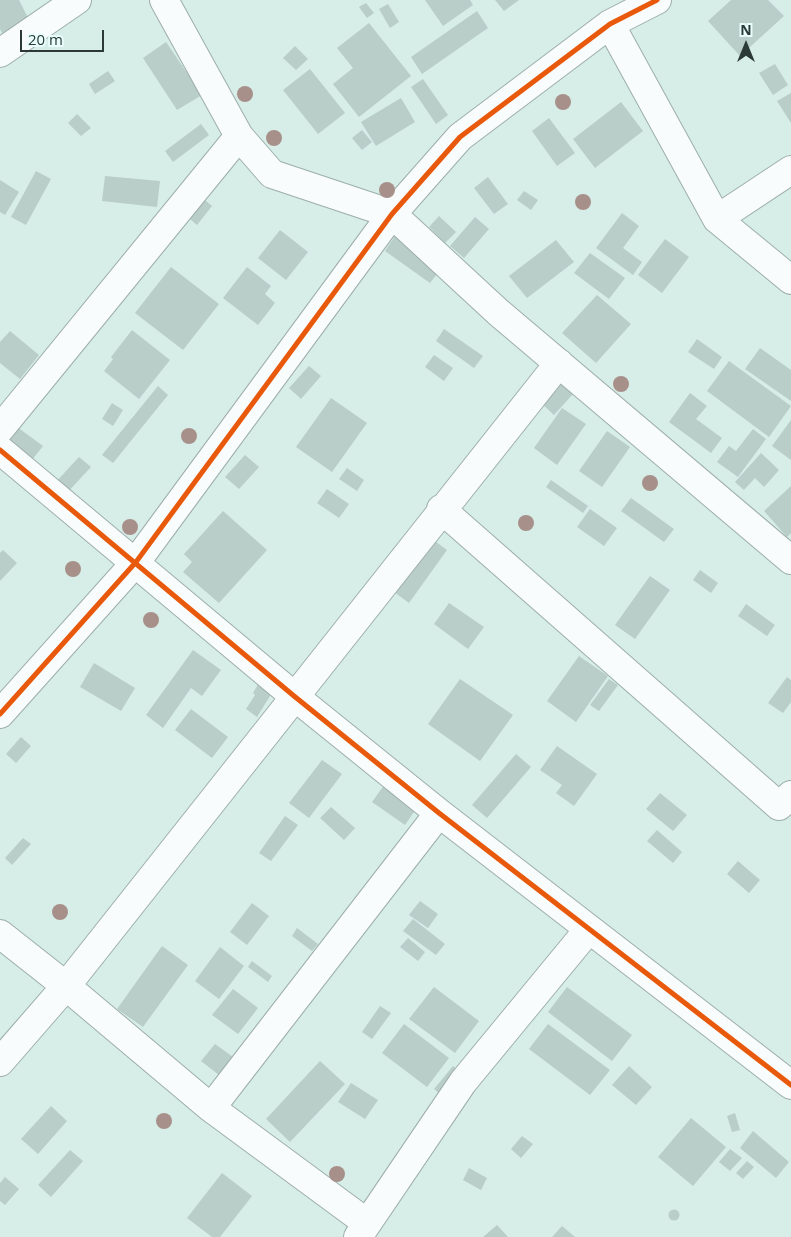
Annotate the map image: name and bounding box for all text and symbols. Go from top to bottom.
scale bar [22,20,106,52]
north arrow [721,20,771,70]
text: N [740,20,752,39]
text: 20 m [28,29,63,49]

